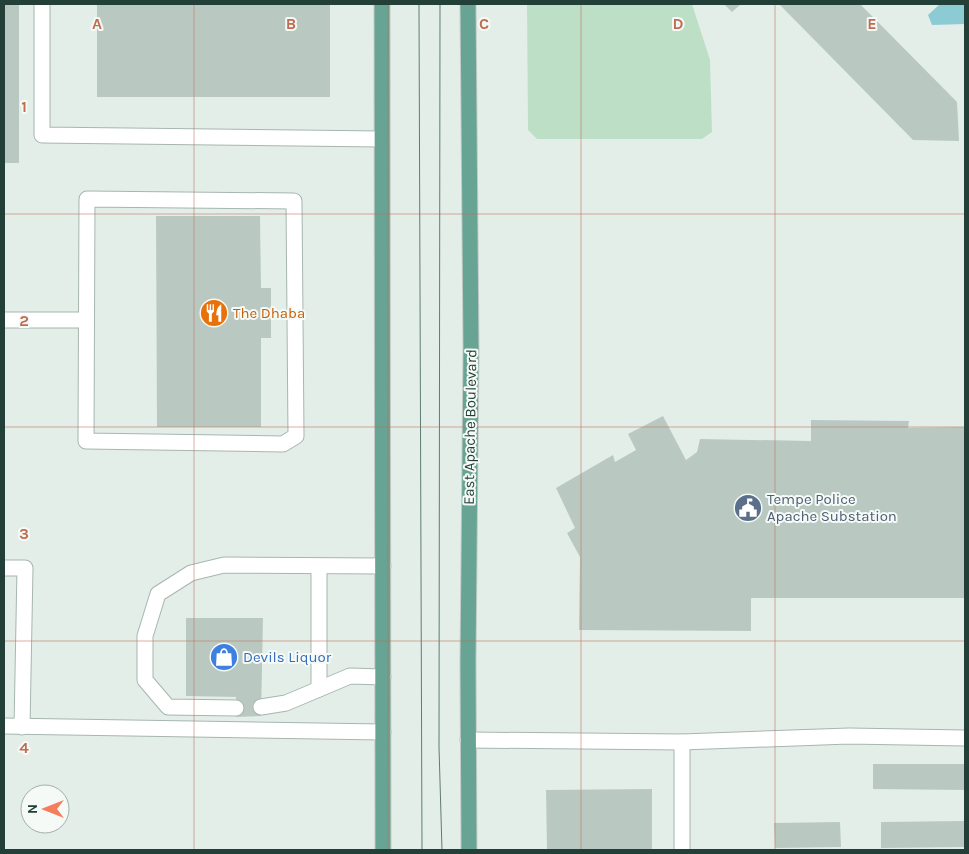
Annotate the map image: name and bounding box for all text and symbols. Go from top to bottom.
text: A [92,14,102,33]
text: B [286,14,296,33]
text: C [479,14,489,33]
text: D [673,14,684,33]
text: E [867,14,877,33]
text: 1 [21,97,27,116]
restaurant icon: The Dhaba [199,298,229,328]
place label: The Dhaba [233,304,305,322]
text: 2 [19,311,29,330]
street label: East Apache Boulevard [460,349,480,505]
place label: Tempe Police Apache Substation [767,490,897,525]
public building icon: Tempe Police Apache Substation [733,493,763,523]
text: 3 [19,524,29,543]
shop icon: Devils Liquor [209,642,239,672]
place label: Devils Liquor [243,648,332,666]
text: 4 [19,738,29,757]
north arrow [20,784,70,834]
text: N [24,804,41,814]

